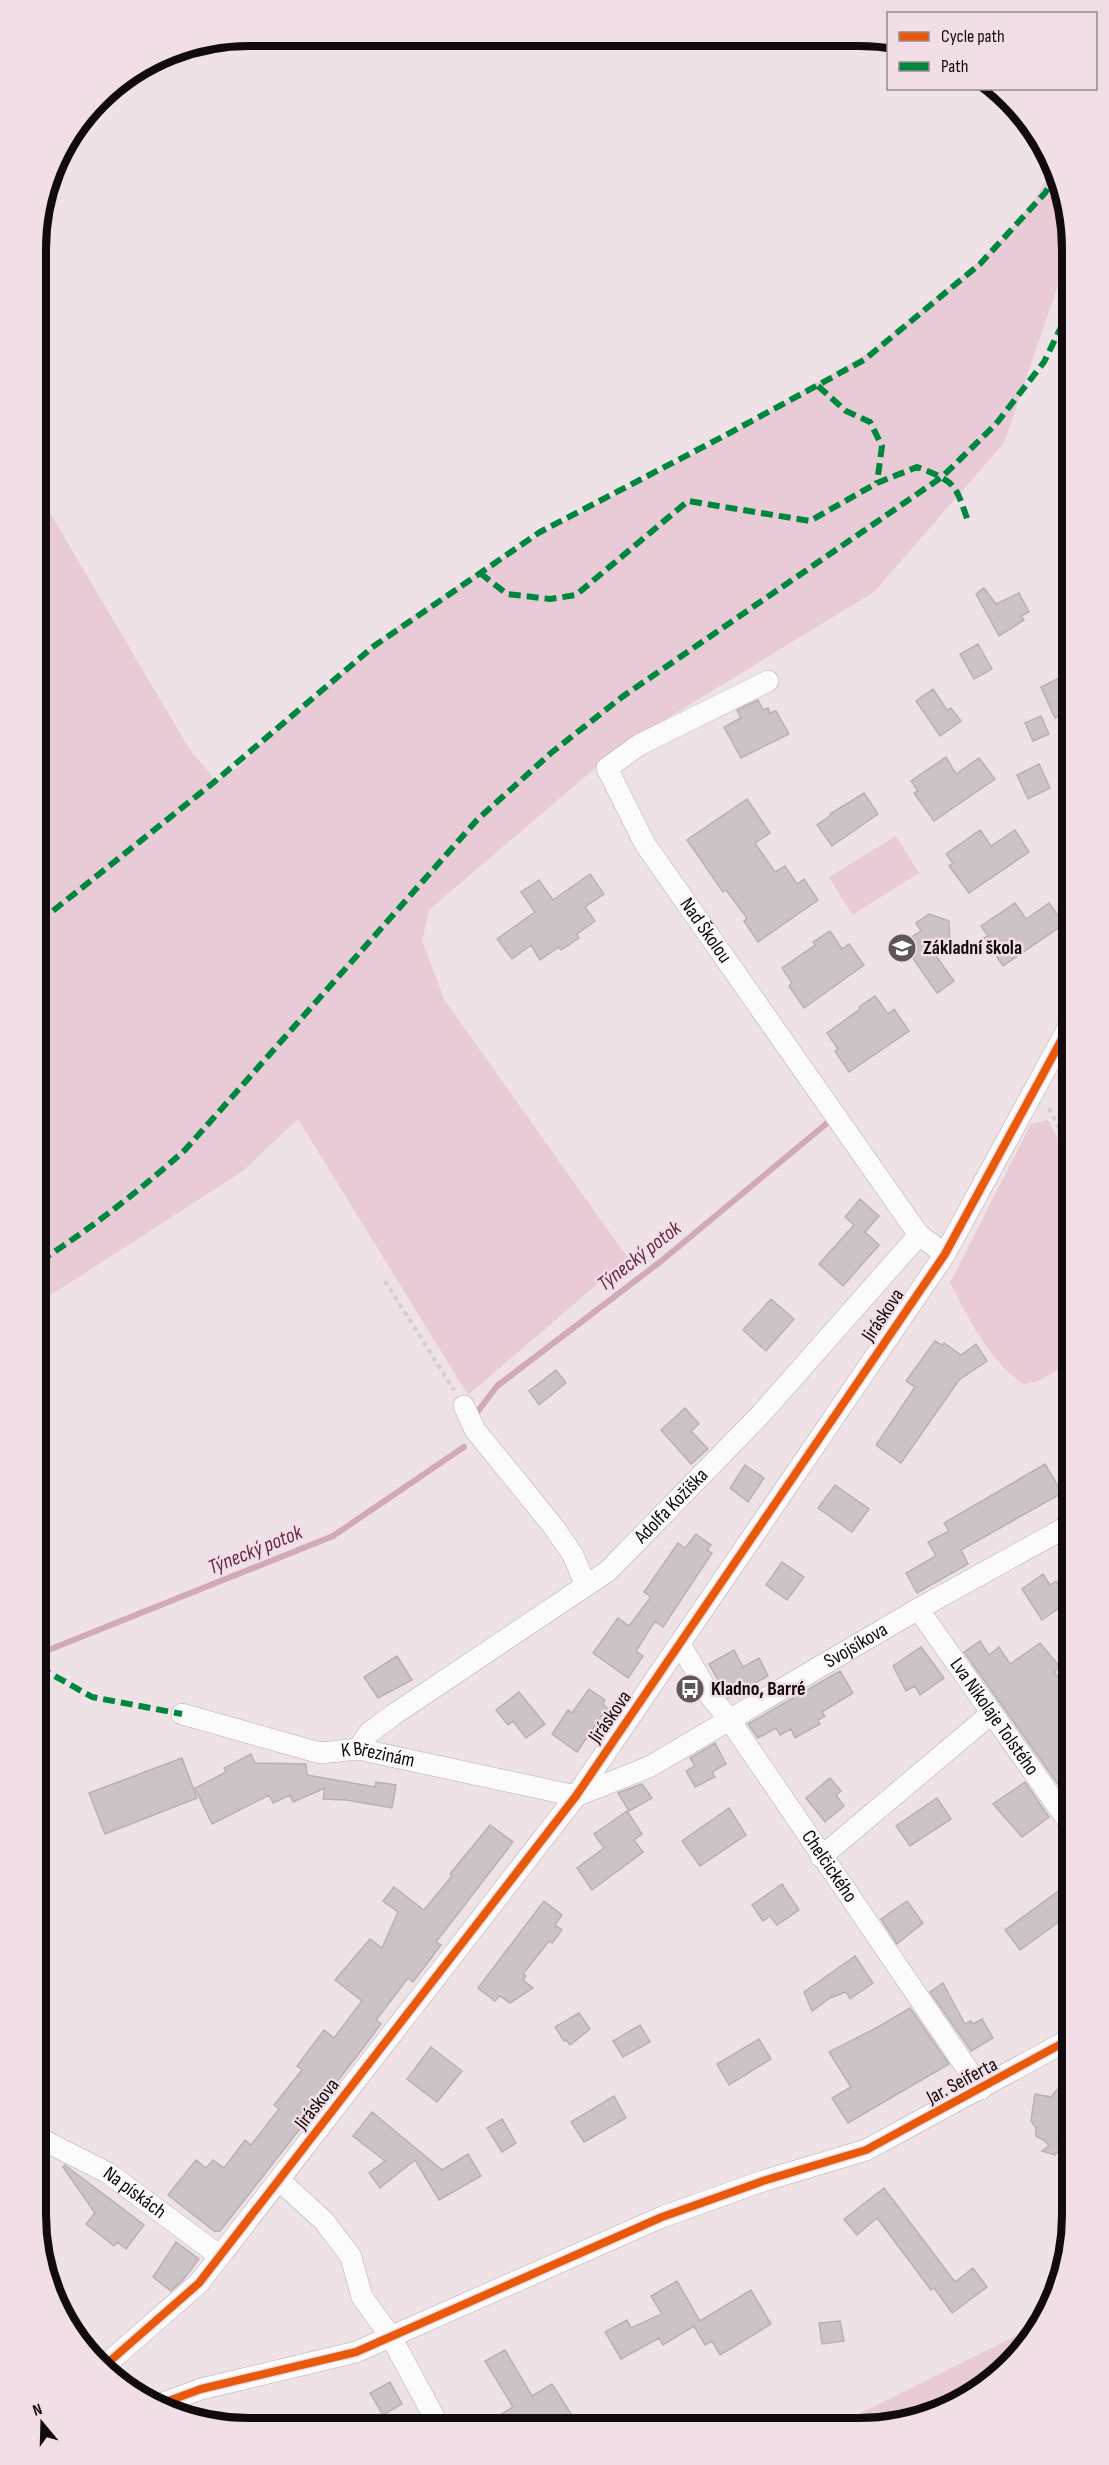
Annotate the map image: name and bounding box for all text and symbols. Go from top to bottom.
legend [887,12,1097,90]
text: Cycle path [941,26,1005,47]
text: Path [941,56,969,77]
street label: Nad Školou [675,893,737,968]
school or university icon: Základní škola [886,932,918,964]
place label: Základní škola [923,936,1022,960]
water label: Týnecký potok [592,1215,687,1296]
street label: Jiráskova [856,1284,909,1347]
street label: Adolfa Kožíška [629,1463,713,1549]
water label: Týnecký potok [204,1519,307,1580]
street label: Svojsíkova [820,1618,892,1673]
street label: Lva Nikolaje Tolstého [945,1653,1044,1780]
bus stop icon: Kladno, Barré [674,1673,706,1705]
place label: Kladno, Barré [711,1677,806,1701]
street label: Jiráskova [583,1686,637,1749]
street label: K Březinám [340,1737,417,1773]
street label: Chelčického [796,1826,862,1907]
street label: Jar. Seiferta [922,2052,1002,2110]
street label: Jiráskova [289,2073,345,2135]
street label: Na pískách [98,2162,171,2224]
north arrow [12,2393,72,2453]
text: N [30,2400,45,2421]

